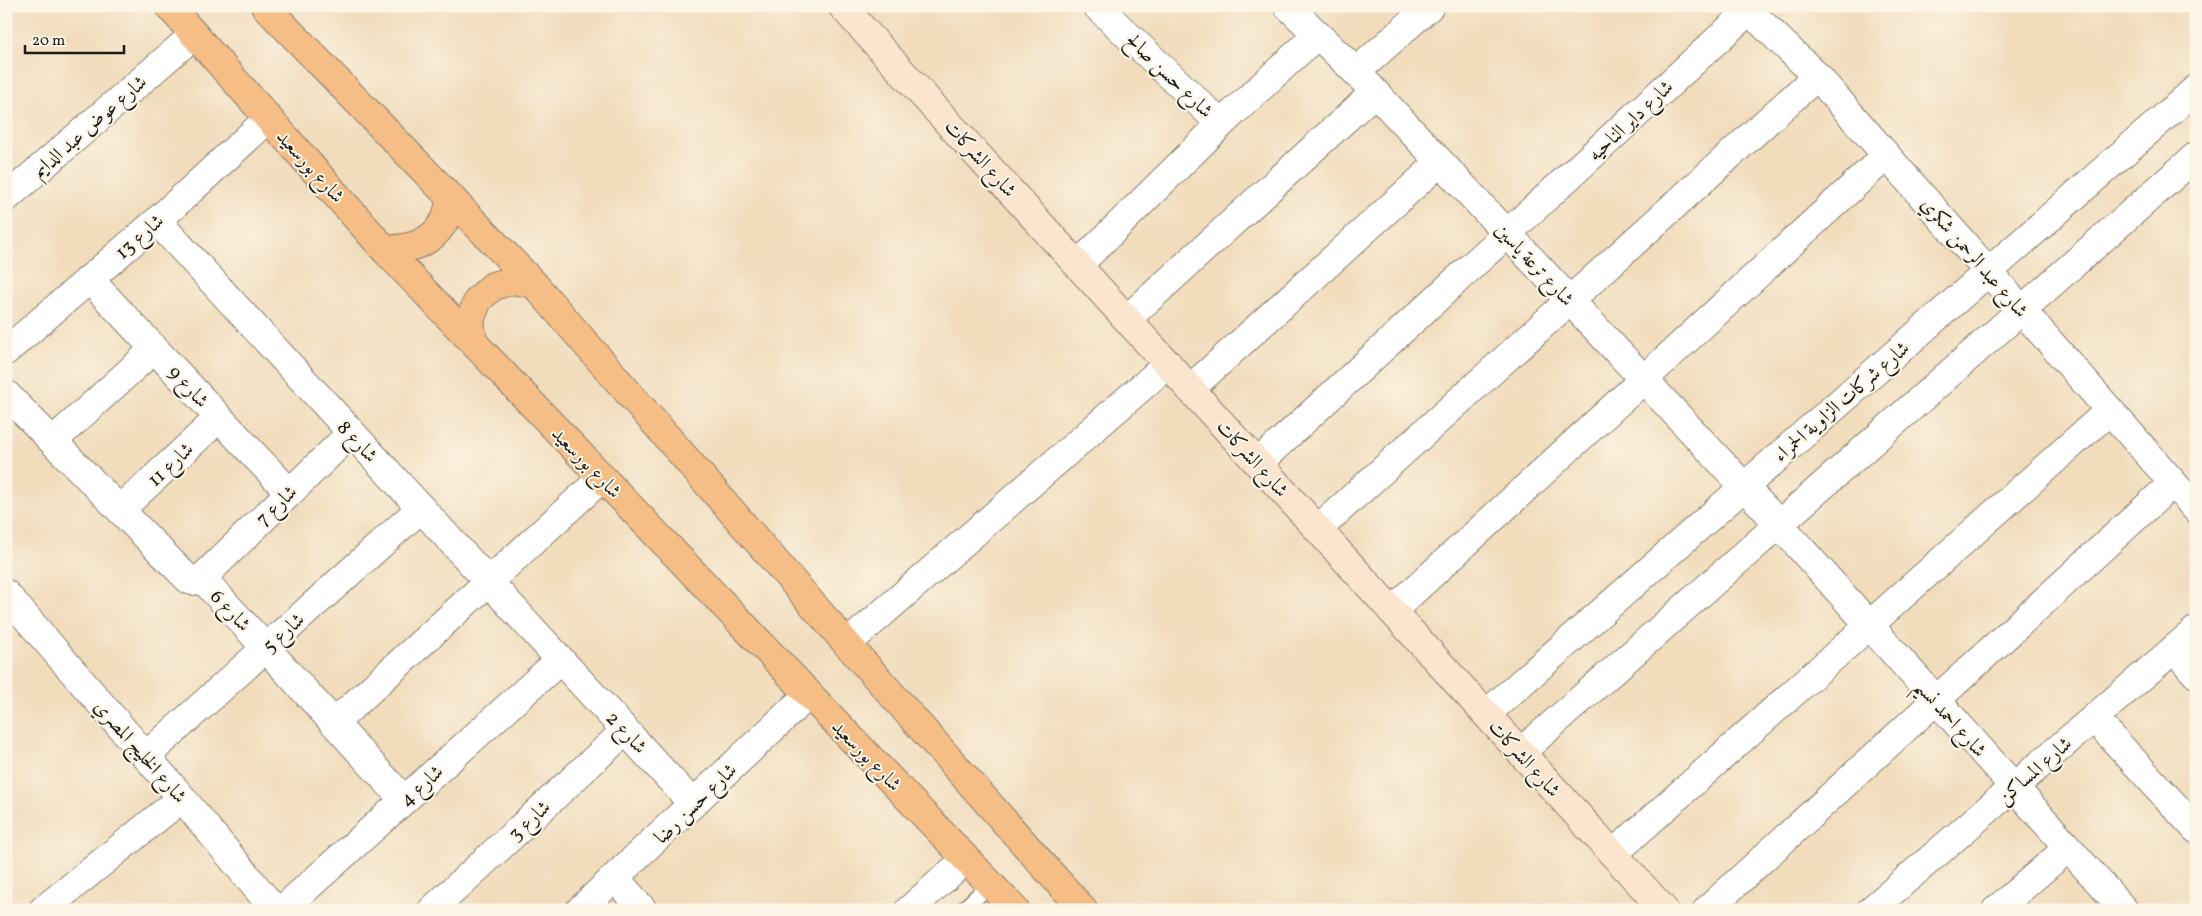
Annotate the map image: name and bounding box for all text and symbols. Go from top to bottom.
scale bar [25,22,124,54]
street label: شارع حسن صالح [1117,27,1219,127]
text: 20 m [32,31,65,52]
street label: شارع عوض عبد الدايم [27,70,155,187]
street label: شارع داير الناحيه [1582,74,1682,170]
street label: شارع الشركات [935,114,1022,206]
street label: شارع بورسعيد [267,124,350,212]
street label: شارع عبد الرحمن شكري [1912,192,2034,326]
street label: شارع 13 [110,208,172,268]
street label: شارع ترعة ياسين [1486,217,1580,315]
street label: شارع شركات الزاوية الحمراء [1768,335,1918,471]
street label: شارع 9 [159,360,215,416]
street label: شارع الشركات [1207,414,1294,506]
street label: شارع 8 [328,415,383,471]
street label: شارع بورسعيد [543,421,627,507]
street label: شارع 11 [142,437,202,496]
street label: شارع 7 [250,480,306,535]
street label: شارع 6 [201,584,256,640]
street label: شارع 5 [257,607,313,662]
street label: شارع احمد نسيم [1904,674,1992,767]
street label: شارع الخليج المصري [85,694,192,812]
street label: شارع 2 [597,706,653,762]
street label: شارع بورسعيد [823,714,907,800]
street label: شارع الشركات [1479,714,1566,806]
street label: شارع المساكن [1992,731,2080,814]
street label: شارع حسن رضا [649,758,746,853]
street label: شارع 4 [394,759,452,815]
street label: شارع 3 [503,795,559,850]

